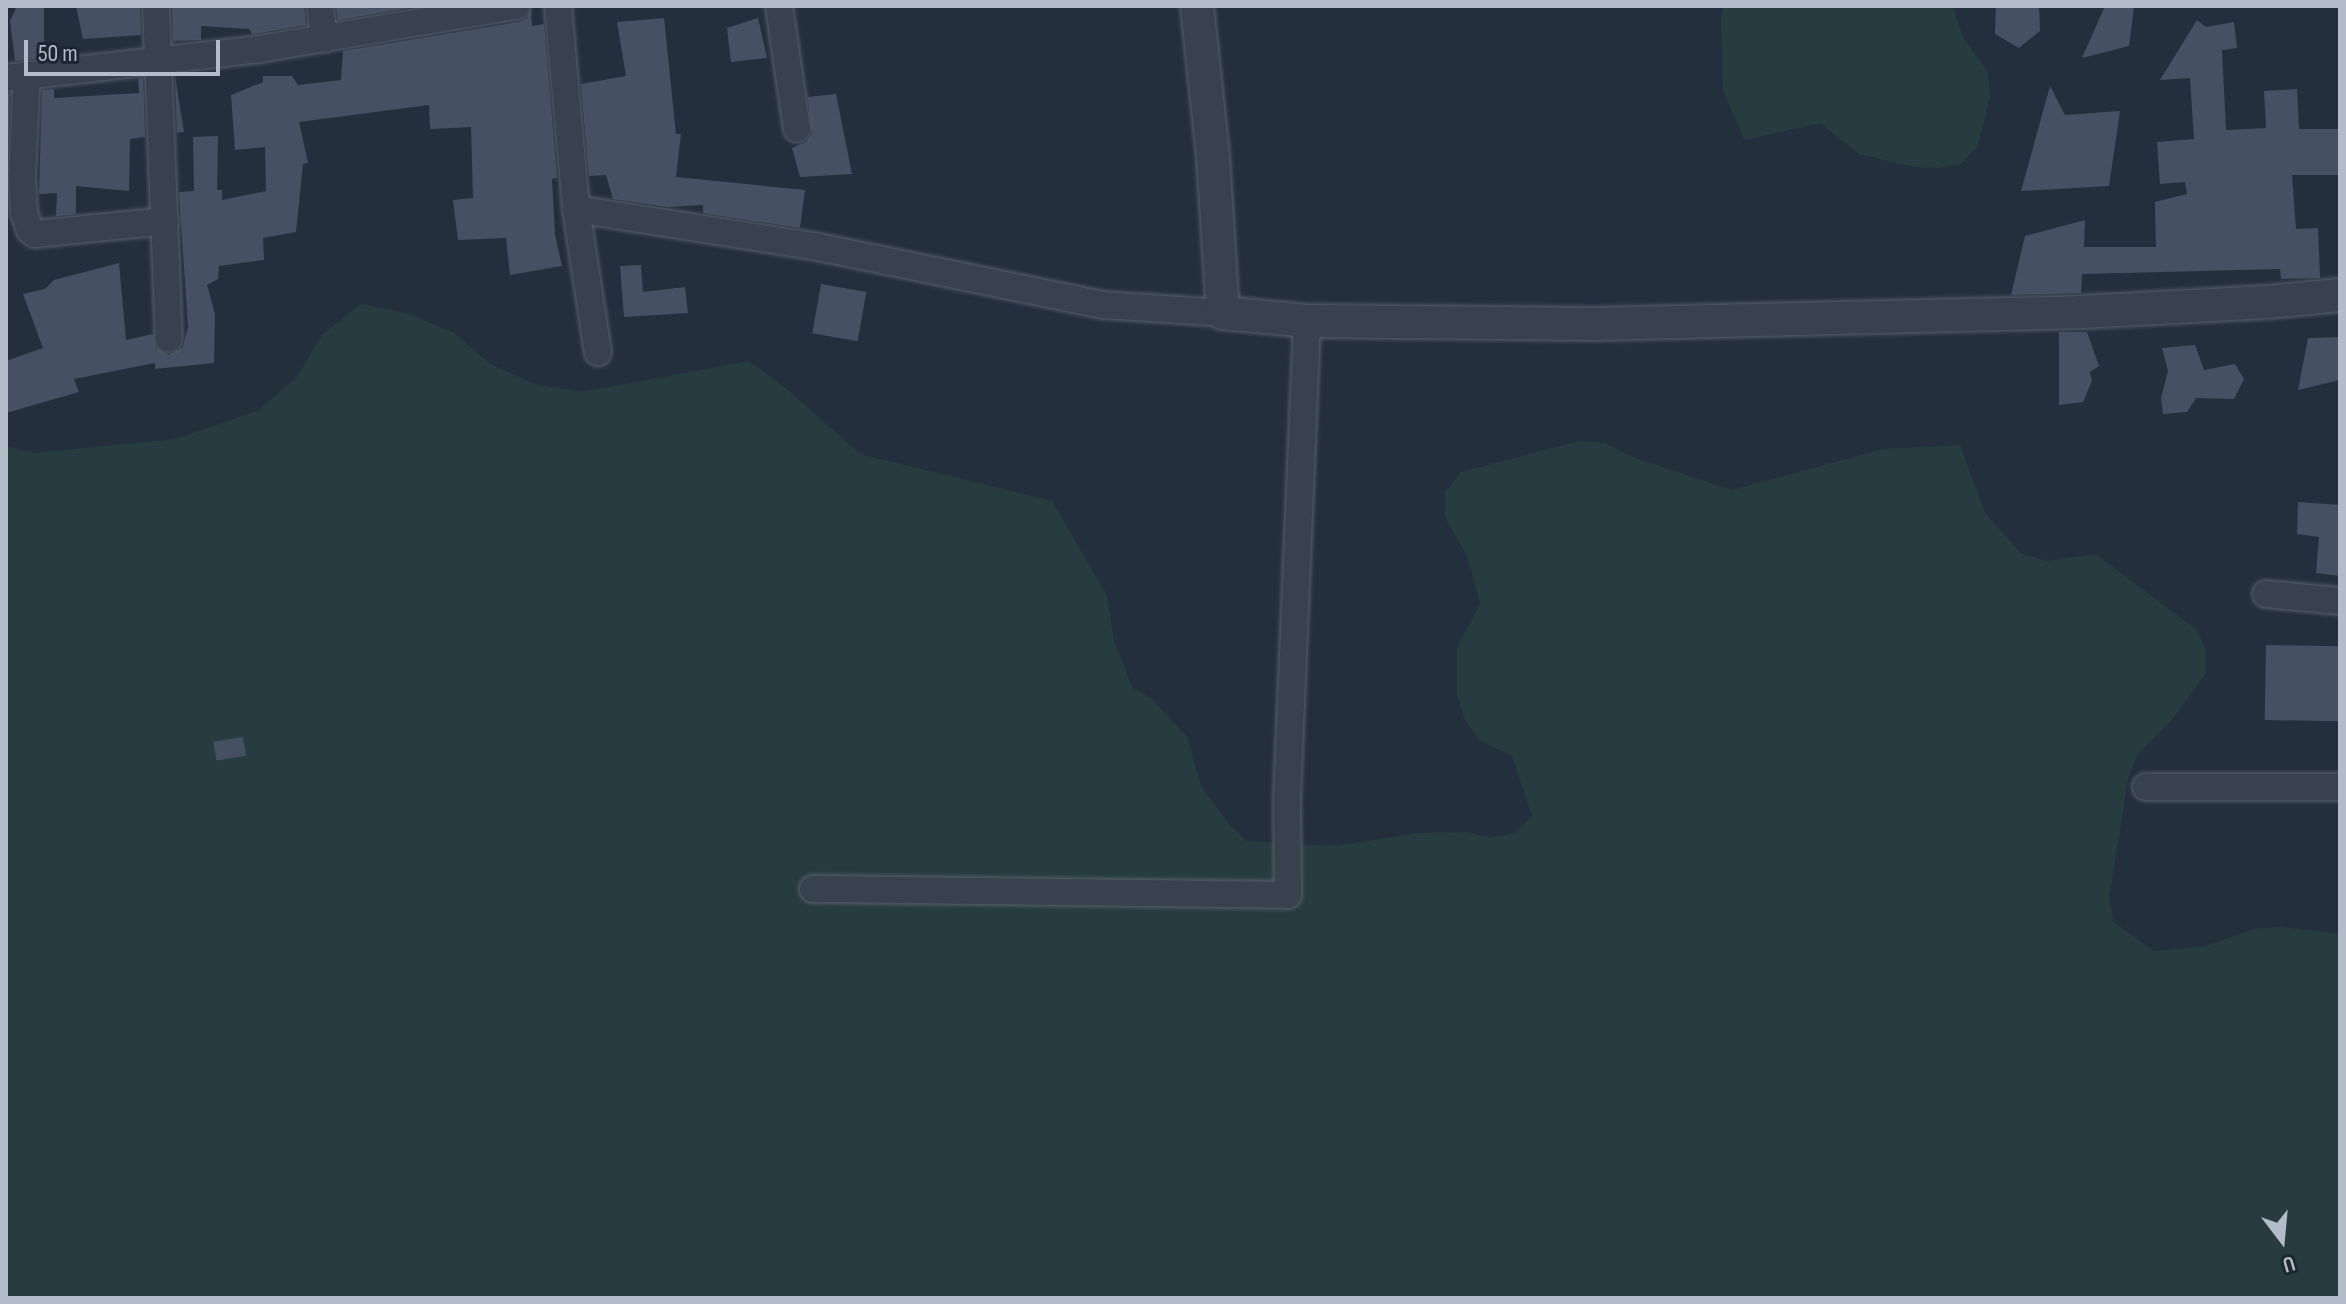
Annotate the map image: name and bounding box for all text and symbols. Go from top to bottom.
scale bar [28,24,224,74]
text: 50 m [38,39,78,68]
north arrow [2242,1200,2322,1280]
text: U [2280,1249,2298,1278]

